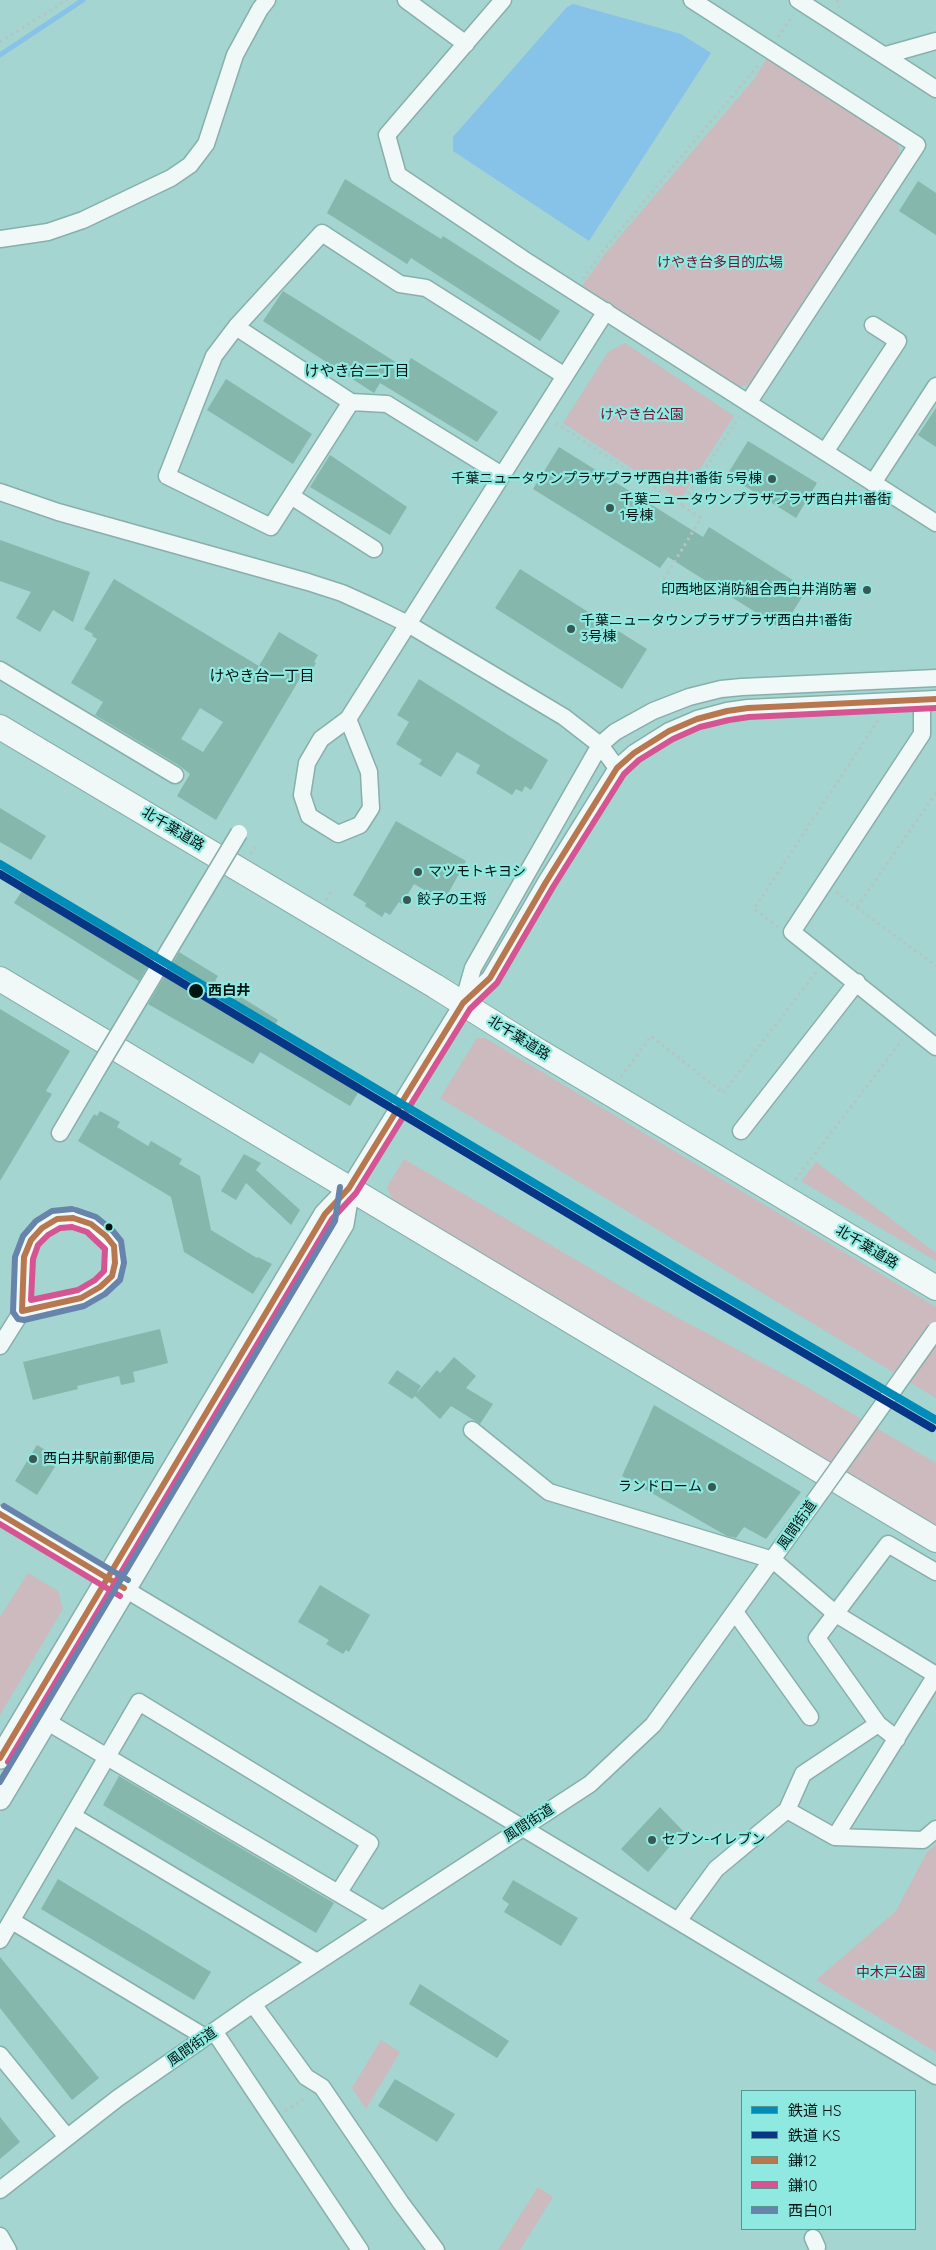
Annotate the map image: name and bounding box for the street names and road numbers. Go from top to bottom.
street label: 北千葉道路 [139,804,207,854]
street label: 北千葉道路 [485,1012,553,1064]
street label: 北千葉道路 [833,1222,901,1272]
street label: 風間街道 [774,1497,820,1553]
street label: 風間街道 [501,1801,557,1845]
street label: 風間街道 [164,2024,220,2070]

